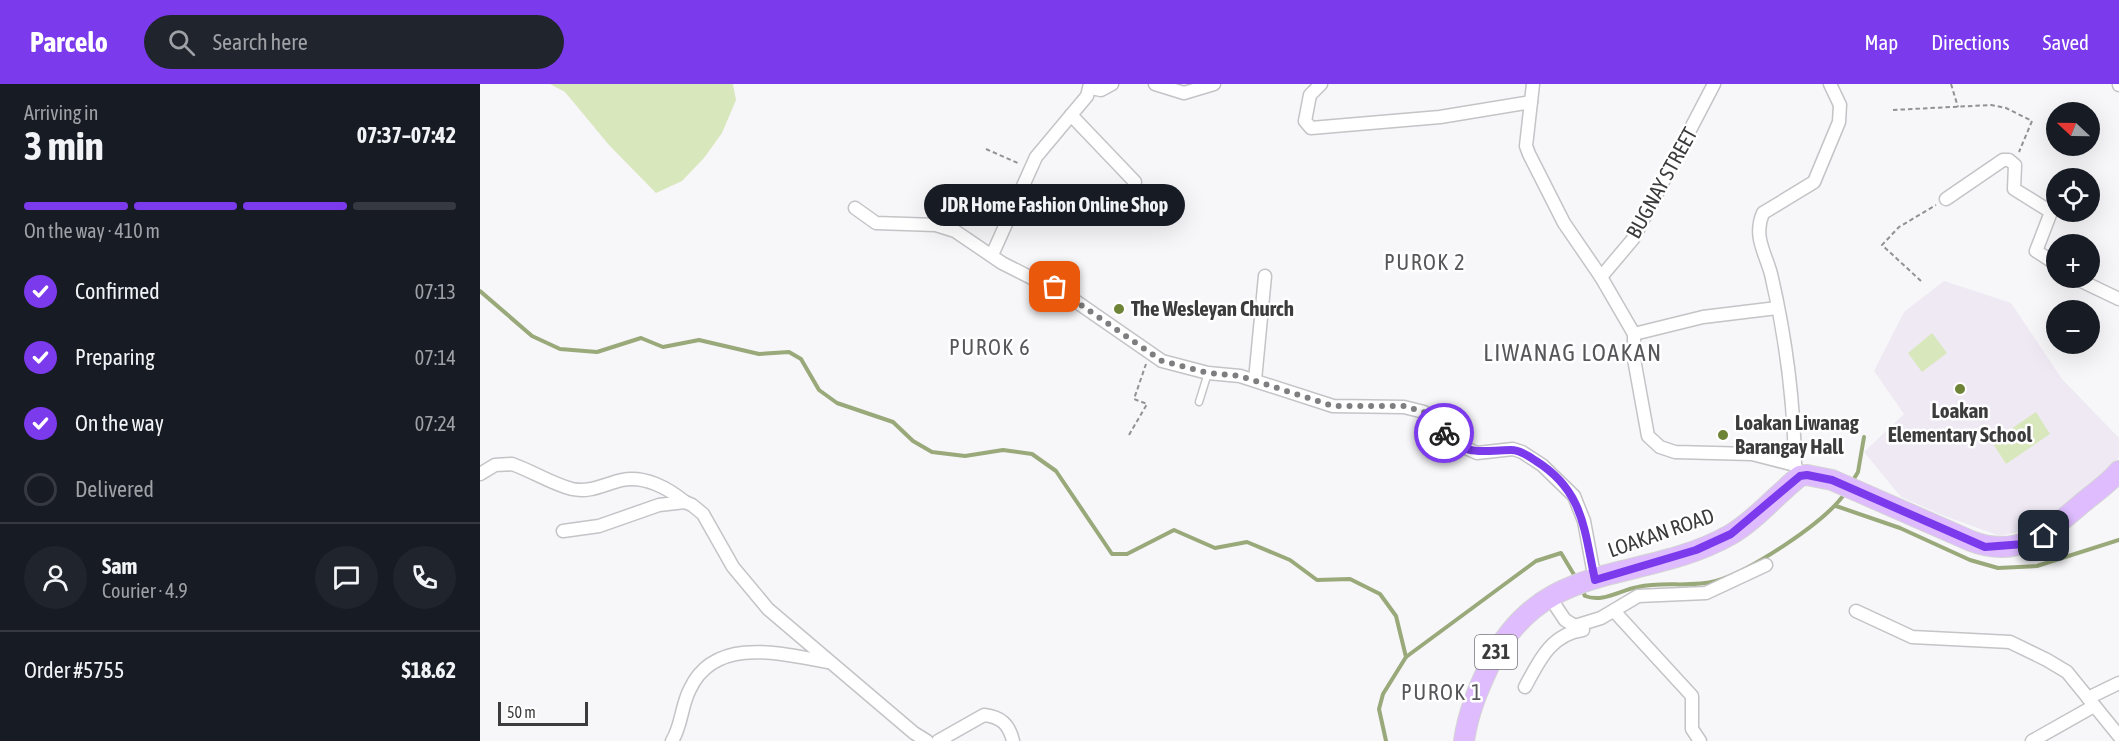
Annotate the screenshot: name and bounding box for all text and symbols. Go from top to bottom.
search box [144,15,564,69]
text: Parcelo [30,26,108,58]
icon: search [165,26,198,59]
text: Search here [213,29,308,55]
text: Map [1864,30,1898,54]
text: Directions [1931,30,2010,54]
text: Saved [2043,30,2089,54]
text: Arriving in [24,101,98,124]
north arrow [2046,102,2100,156]
map controls [2046,102,2100,354]
text: 07:37–07:42 [357,122,456,148]
street label: BUGNAY STREET [1621,123,1701,242]
text: 3 min [24,124,104,168]
button: locate [2046,168,2100,222]
callout: JDR Home Fashion Online Shop [924,185,1186,227]
text: JDR Home Fashion Online Shop [941,193,1168,216]
text: On the way · 410 m [24,219,160,242]
button: + [2046,234,2100,288]
district label: PUROK 2 [1384,249,1466,275]
pin [1029,261,1080,312]
icon: bag [1038,270,1071,303]
icon: check [24,275,57,308]
text: Confirmed [75,278,160,304]
text: 07:13 [415,280,456,303]
place label: The Wesleyan Church [1131,296,1294,320]
button: − [2046,300,2100,354]
marker: The Wesleyan Church [1112,302,1126,316]
district label: PUROK 6 [949,334,1031,360]
district label: LIWANAG LOAKAN [1483,339,1663,366]
icon: check [24,341,57,374]
text: Preparing [75,344,155,370]
text: 07:14 [415,346,456,369]
marker: Loakan Elementary School [1953,382,1967,396]
place label: Loakan Elementary School [1888,398,2033,446]
courier [1414,403,1474,463]
icon: check [24,407,57,440]
text: On the way [75,410,164,436]
place label: Loakan Liwanag Barangay Hall [1735,410,1860,458]
text: 07:24 [415,412,456,435]
icon: bike [1428,417,1461,450]
marker: Loakan Liwanag Barangay Hall [1716,428,1730,442]
text: Delivered [75,476,154,502]
street label: LOAKAN ROAD [1604,503,1717,561]
pin [2018,510,2069,561]
icon: home [2027,519,2060,552]
button: person [24,546,87,609]
button: chat [315,546,378,609]
button: phone [393,546,456,609]
text: Sam [102,553,137,579]
text: Courier · 4.9 [102,579,188,602]
road number: 231 [1475,635,1517,669]
text: Order #5755 [24,657,124,683]
text: $18.62 [401,657,456,683]
district label: PUROK 1 [1401,679,1483,705]
scale bar [498,699,588,726]
text: 50 m [507,703,536,721]

